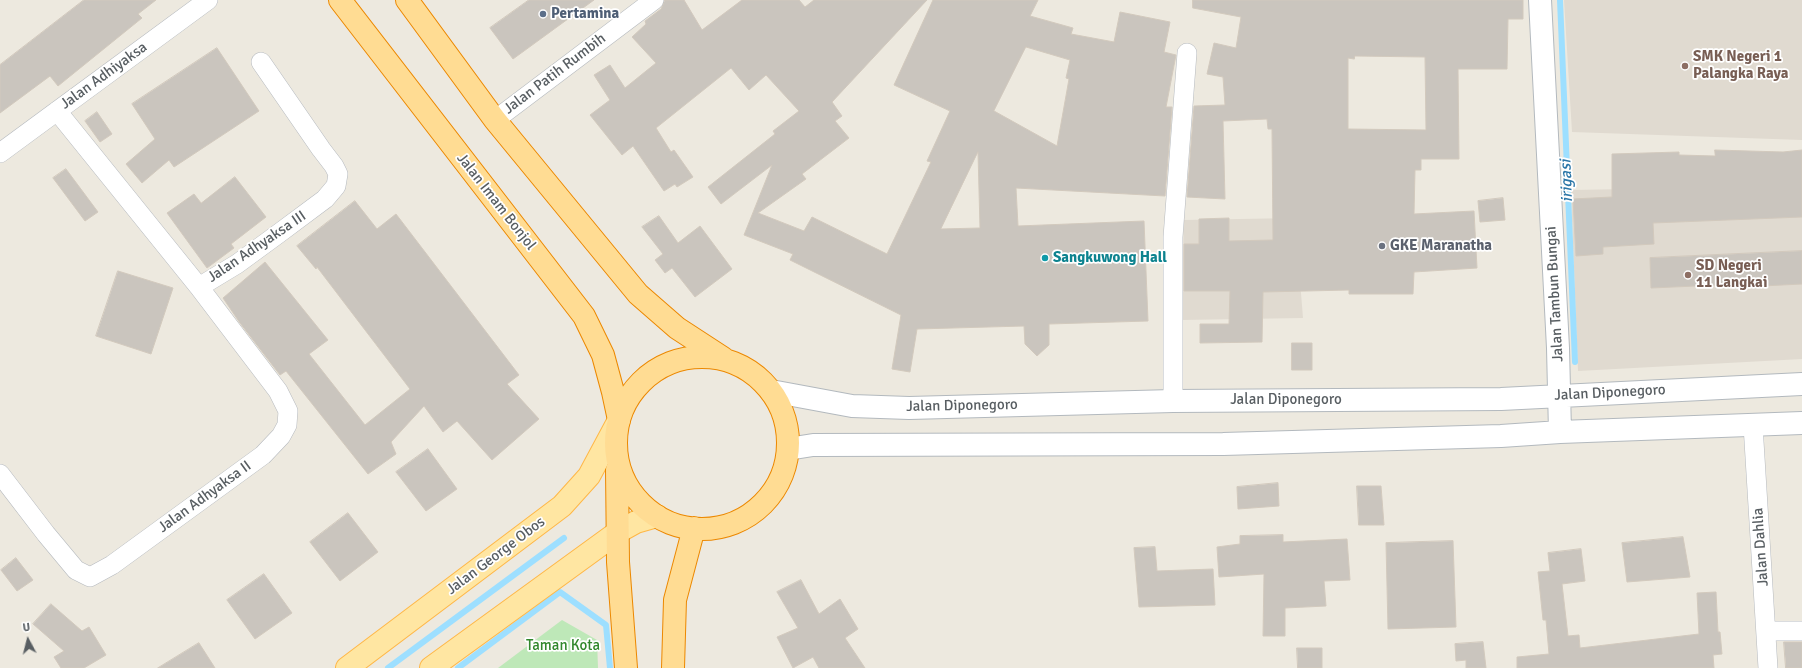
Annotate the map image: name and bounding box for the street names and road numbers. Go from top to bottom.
street label: Jalan Patih Rumbih [500,30,610,118]
street label: Jalan Adhiyaksa [57,39,151,113]
street label: Jalan Imam Bonjol [453,150,539,254]
street label: Jalan Adhyaksa III [204,207,310,287]
street label: Jalan Tambun Bungai [1542,226,1568,362]
street label: Jalan Diponegoro [1554,381,1666,405]
street label: Jalan Diponegoro [1230,391,1342,409]
street label: Jalan Diponegoro [906,396,1018,416]
street label: Jalan Adhyaksa II [155,457,255,537]
street label: Jalan Dahlia [1749,507,1773,587]
street label: Jalan George Obos [443,513,549,599]

